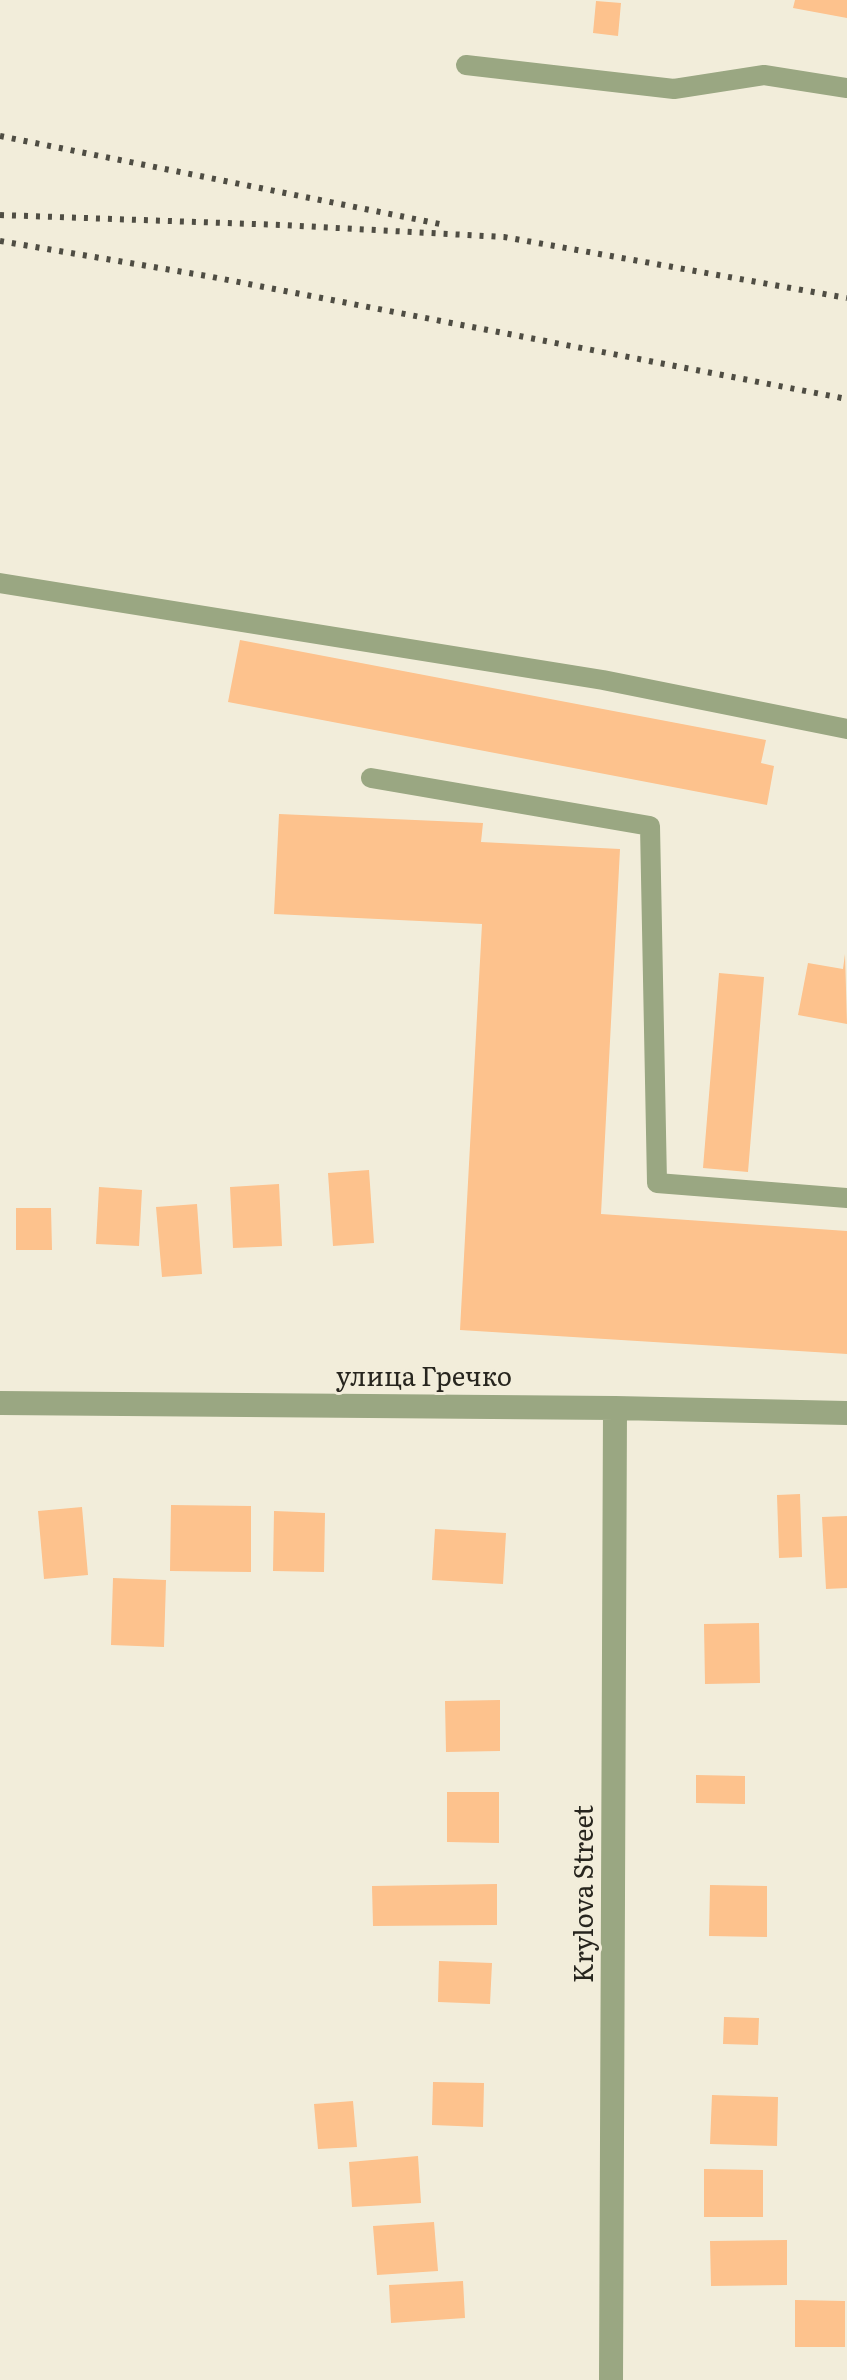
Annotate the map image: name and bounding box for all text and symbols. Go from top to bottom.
street label: улица Гречко [336,1362,512,1394]
street label: Krylova Street [569,1805,601,1983]

